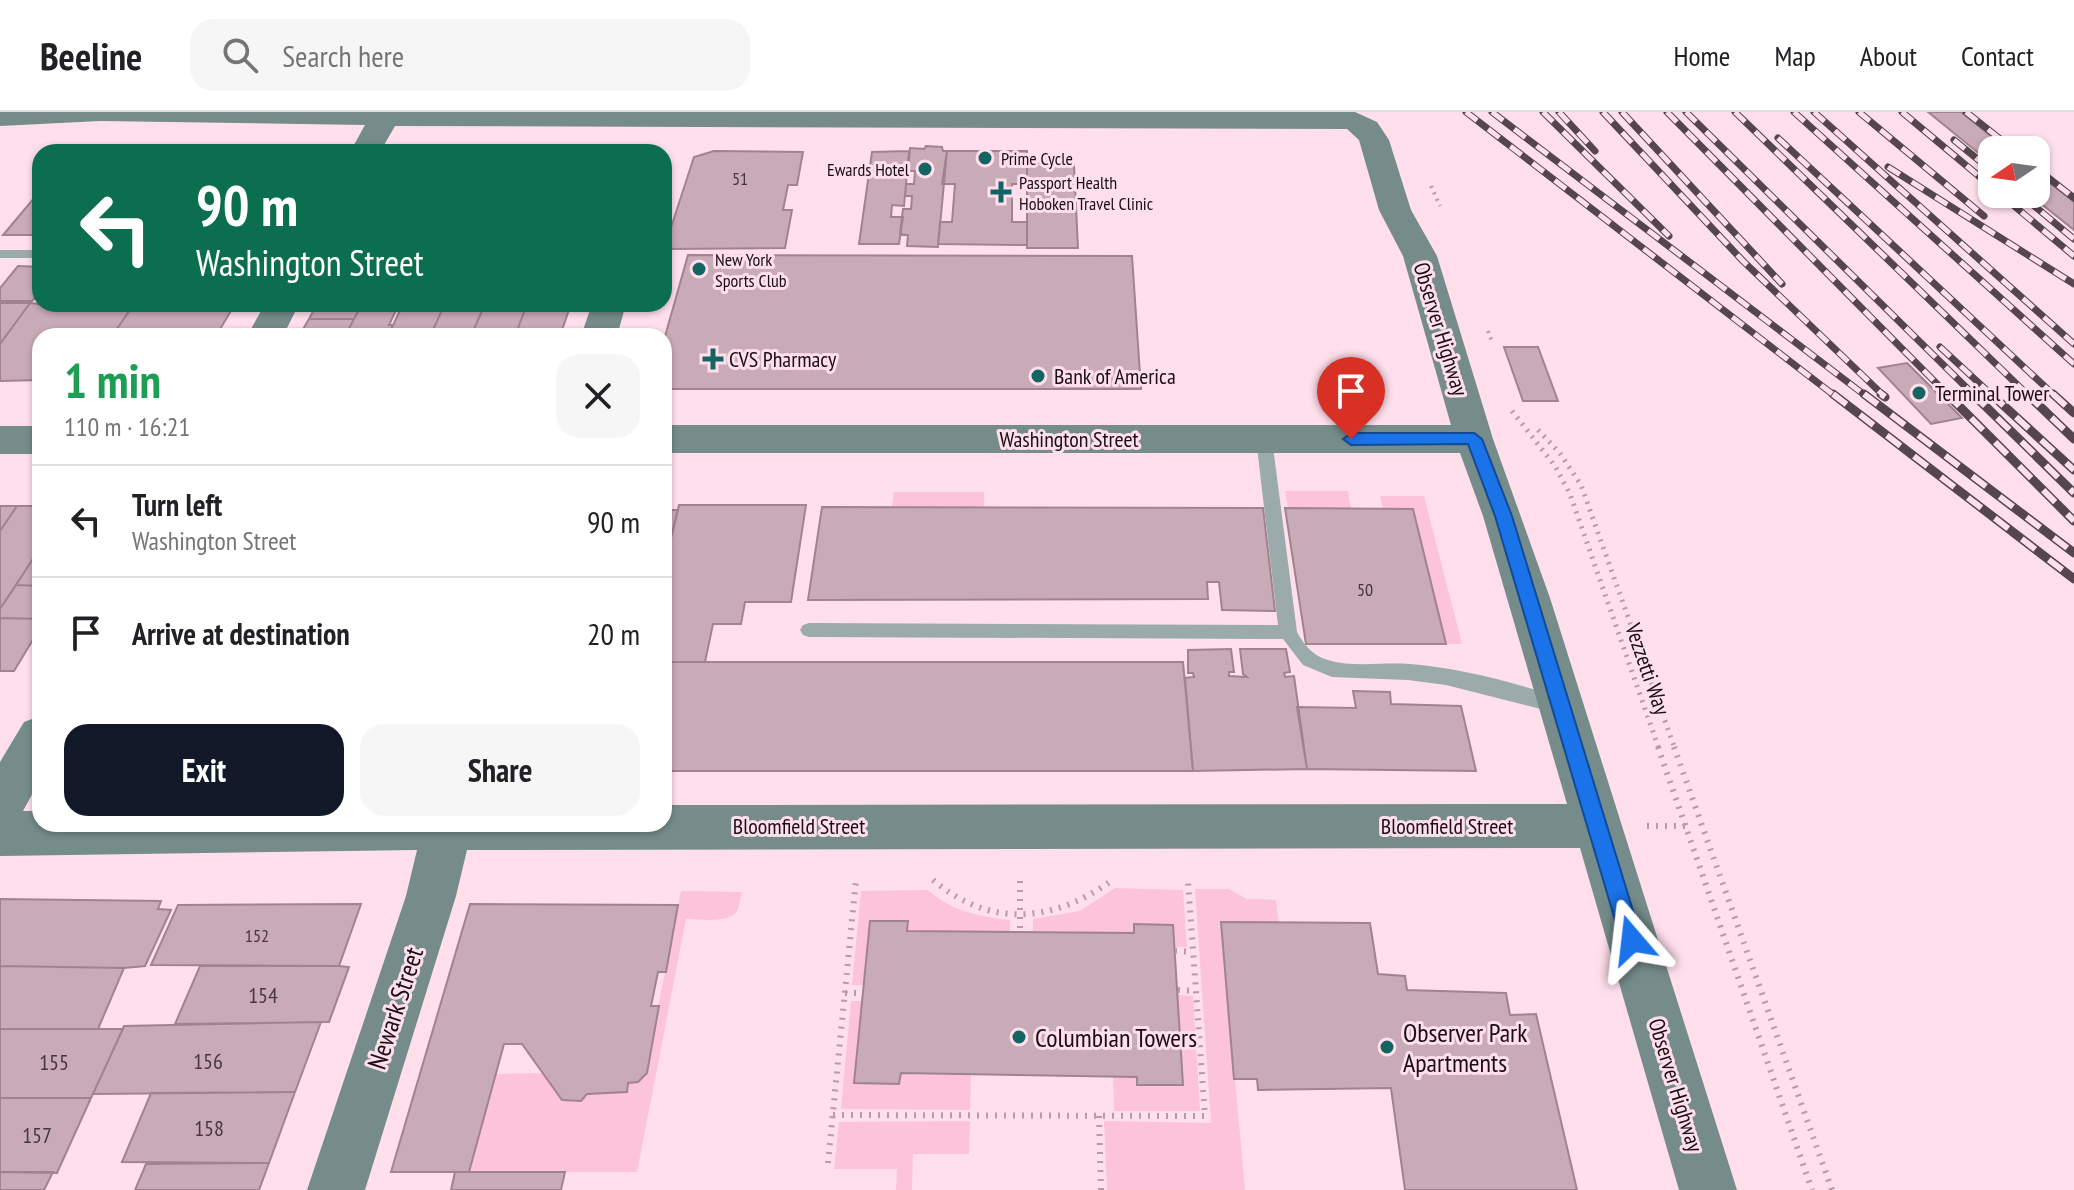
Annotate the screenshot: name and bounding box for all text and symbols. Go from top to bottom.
search box [190,19,750,91]
text: Beeline [40,31,142,80]
icon: search [218,33,262,77]
text: Search here [282,36,404,75]
text: Home [1674,37,1730,74]
text: Map [1774,37,1816,74]
text: About [1860,37,1917,74]
text: Contact [1961,37,2034,74]
north arrow [1978,136,2050,208]
map controls [1978,136,2050,208]
place label: Prime Cycle [1001,147,1073,170]
marker: Prime Cycle [976,149,994,167]
place label: Ewards Hotel [827,158,910,181]
marker: Ewards Hotel [916,160,934,178]
house number: 51 [732,167,748,190]
text: 90 m [196,169,298,241]
place label: Passport Health Hoboken Travel Clinic [1019,171,1154,215]
icon: left [64,176,168,280]
marker: Passport Health Hoboken Travel Clinic [990,181,1012,203]
text: Washington Street [196,239,424,286]
place label: New York Sports Club [715,248,787,292]
street label: Observer Highway [1407,259,1475,400]
marker: New York Sports Club [690,260,708,278]
place label: CVS Pharmacy [729,345,837,373]
text: 1 min [64,349,161,411]
marker: CVS Pharmacy [704,350,722,368]
button: close [556,354,640,438]
pin [1317,357,1385,439]
place label: Bank of America [1054,362,1176,390]
marker: Bank of America [1029,367,1047,385]
icon: arrive [1329,369,1373,413]
place label: Terminal Tower [1935,379,2049,407]
marker: Terminal Tower [1910,384,1928,402]
text: 110 m · 16:21 [64,410,190,443]
street label: Washington Street [999,425,1139,453]
text: Turn left [132,485,222,524]
icon: left [64,499,108,543]
text: 90 m [587,502,640,541]
text: Washington Street [132,524,296,557]
house number: 50 [1357,578,1373,601]
icon: arrive [64,611,108,655]
text: Arrive at destination [132,614,350,653]
text: 20 m [587,614,640,653]
street label: Vezzetti Way [1619,619,1677,719]
button: Exit [64,724,344,816]
button: Share [360,724,640,816]
street label: Bloomfield Street [733,812,865,840]
street label: Bloomfield Street [1381,812,1513,840]
position arrow [1590,898,1674,982]
house number: 152 [245,924,269,947]
street label: Newark Street [360,943,430,1073]
house number: 154 [248,981,278,1009]
street label: Observer Highway [1642,1015,1710,1156]
place label: Observer Park Apartments [1403,1016,1527,1079]
place label: Columbian Towers [1035,1021,1197,1054]
marker: Columbian Towers [1010,1028,1028,1046]
marker: Observer Park Apartments [1378,1038,1396,1056]
house number: 156 [193,1047,223,1075]
house number: 155 [39,1048,69,1076]
house number: 158 [194,1114,224,1142]
house number: 157 [22,1121,52,1149]

